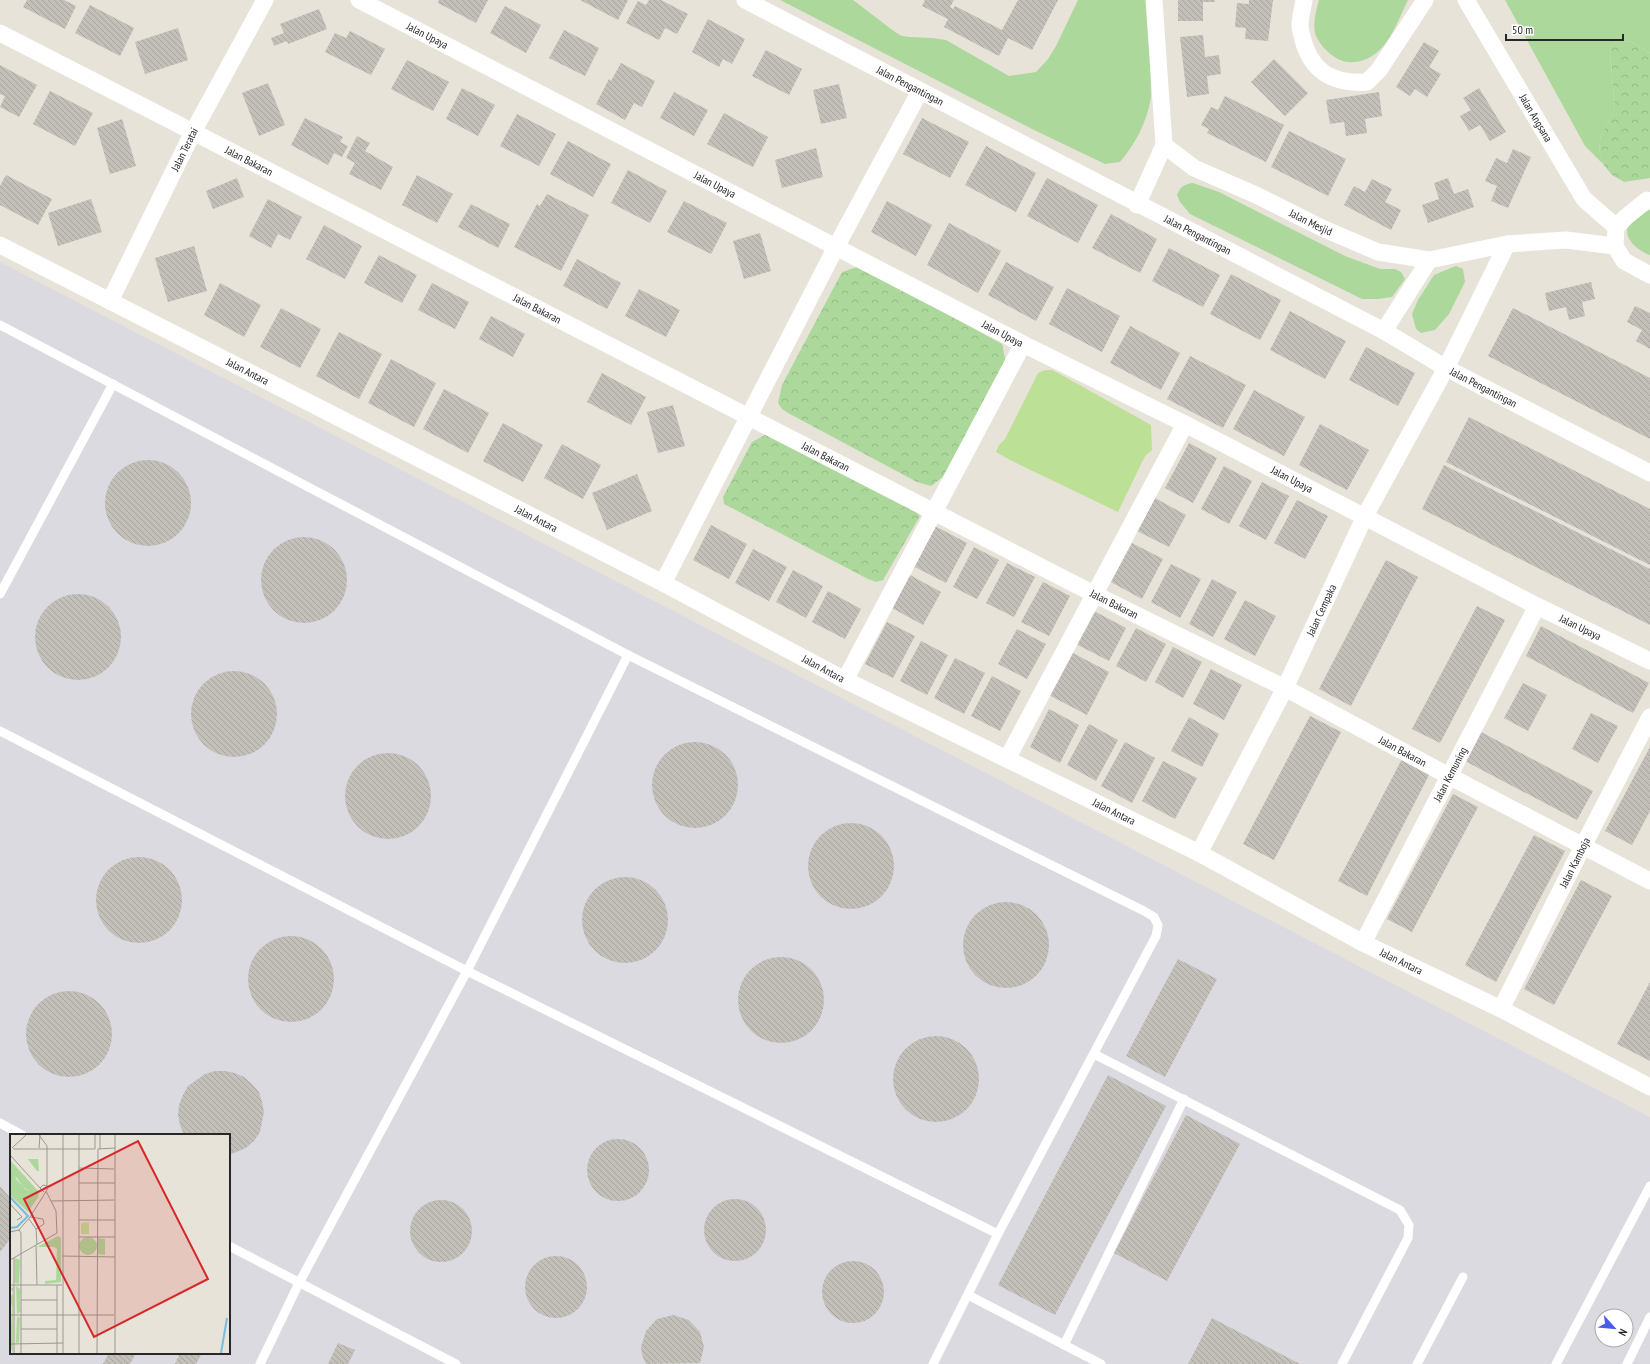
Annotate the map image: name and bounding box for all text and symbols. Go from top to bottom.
scale bar [1506,16,1623,42]
street label: Jalan Upaya [403,18,450,52]
text: 50 m [1512,22,1533,37]
street label: Jalan Pengantingan [873,62,946,109]
street label: Jalan Angsana [1516,91,1555,144]
street label: Jalan Teratai [168,125,201,174]
street label: Jalan Bakaran [222,142,276,179]
street label: Jalan Upaya [691,168,738,201]
street label: Jalan Mesjid [1286,205,1335,239]
street label: Jalan Pengantingan [1161,211,1234,258]
street label: Jalan Bakaran [510,290,564,327]
street label: Jalan Upaya [979,317,1026,350]
street label: Jalan Antara [223,354,271,388]
street label: Jalan Pengantingan [1447,364,1520,410]
street label: Jalan Bakaran [799,438,852,475]
street label: Jalan Upaya [1268,462,1315,496]
street label: Jalan Antara [512,501,560,535]
street label: Jalan Cempaka [1303,582,1339,639]
street label: Jalan Bakaran [1087,586,1141,622]
street label: Jalan Upaya [1556,611,1604,643]
street label: Jalan Antara [799,651,847,685]
street label: Jalan Bakaran [1376,732,1429,770]
street label: Jalan Kemuning [1430,744,1470,805]
street label: Jalan Antara [1090,795,1138,828]
street label: Jalan Kamboja [1556,835,1593,891]
street label: Jalan Antara [1377,945,1425,978]
inset map [10,1134,230,1354]
north arrow [1594,1308,1634,1348]
text: N [1615,1327,1630,1338]

